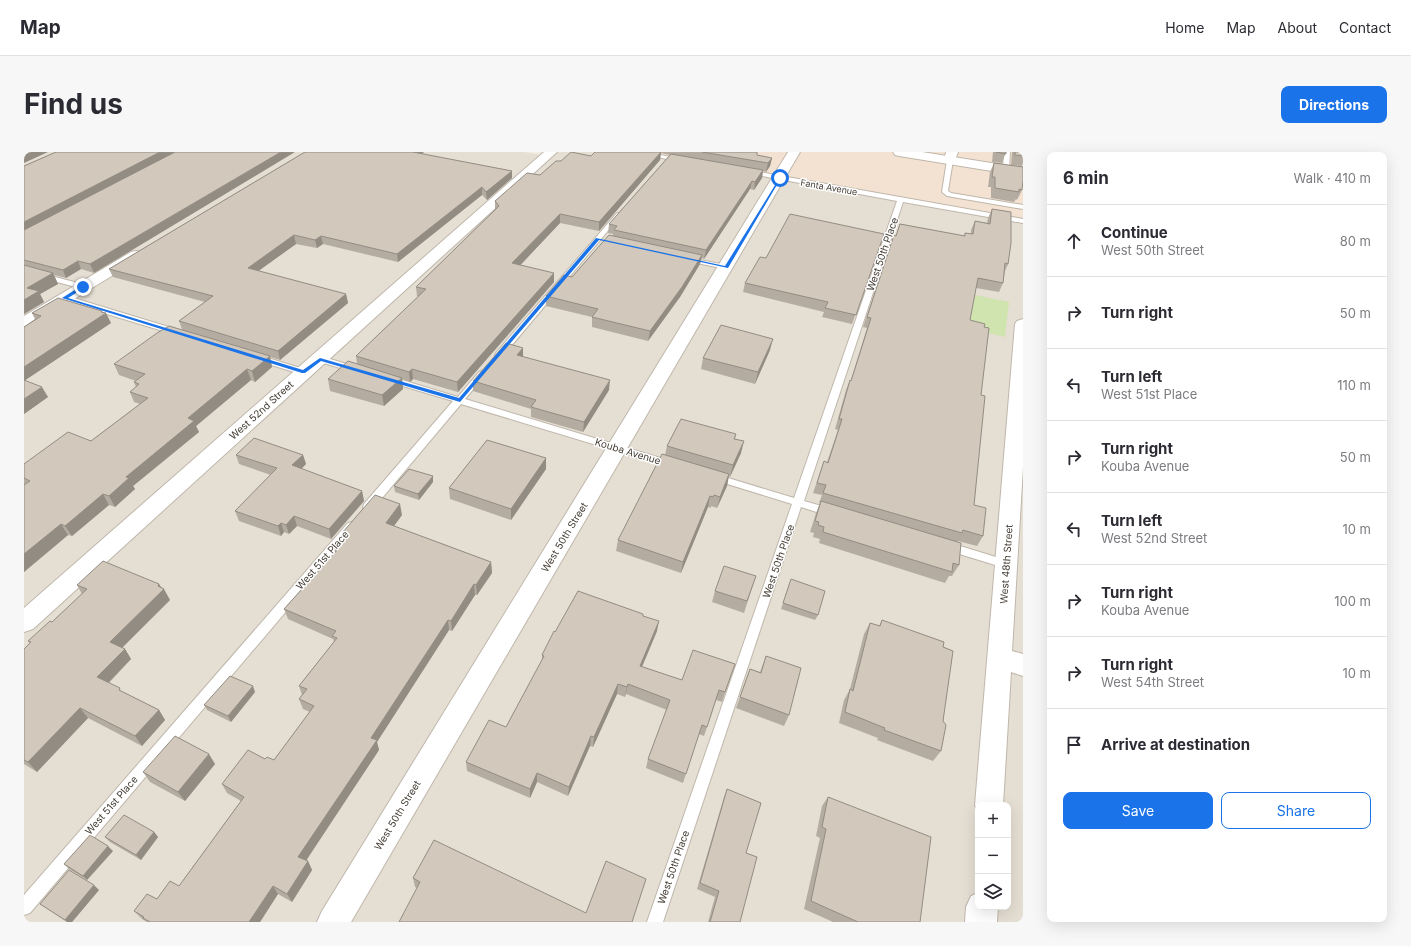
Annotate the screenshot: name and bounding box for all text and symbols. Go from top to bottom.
text: Map [20,16,61,39]
text: Home [1165,19,1204,36]
text: Map [1226,19,1256,36]
text: About [1278,19,1317,36]
text: Contact [1339,19,1391,36]
button: Directions [1281,86,1387,123]
text: Find us [24,87,123,121]
text: 6 min [1063,168,1109,188]
route start [771,169,789,187]
text: Walk · 410 m [1294,170,1371,186]
street label: Fanta Avenue [800,177,858,197]
street label: West 50th Place [864,215,900,292]
text: Continue [1101,223,1168,242]
icon: ahead [1063,230,1085,252]
text: 80 m [1340,233,1371,249]
text: West 50th Street [1101,242,1204,258]
route end [74,278,92,296]
icon: right [1063,302,1085,324]
text: Turn right [1101,303,1173,322]
text: 50 m [1340,305,1371,321]
text: Turn left [1101,367,1162,386]
icon: left [1063,374,1085,396]
text: 110 m [1337,377,1371,393]
street label: West 52nd Street [227,378,296,442]
text: West 51st Place [1101,386,1197,402]
street label: Kouba Avenue [594,435,662,467]
text: Turn right [1101,439,1173,458]
icon: right [1063,446,1085,468]
text: 50 m [1340,449,1371,465]
text: Kouba Avenue [1101,458,1189,474]
street label: West 50th Street [538,499,590,574]
text: Turn left [1101,511,1162,530]
icon: left [1063,518,1085,540]
text: 10 m [1342,521,1371,537]
street label: West 50th Place [760,522,796,599]
street label: West 48th Street [997,523,1015,604]
street label: West 51st Place [293,528,351,592]
text: West 52nd Street [1101,530,1207,546]
text: Turn right [1101,583,1173,602]
icon: right [1063,590,1085,612]
text: 100 m [1334,593,1371,609]
text: Kouba Avenue [1101,602,1189,618]
text: Turn right [1101,655,1173,674]
icon: right [1063,662,1085,684]
text: 10 m [1342,665,1371,681]
text: West 54th Street [1101,674,1204,690]
icon: arrive [1063,734,1085,756]
text: Arrive at destination [1101,735,1250,754]
street label: West 51st Place [82,773,140,837]
street label: West 50th Street [371,777,423,852]
button: Save [1063,792,1213,829]
button: Share [1221,792,1371,829]
map controls [975,802,1011,910]
button: + [975,802,1011,838]
street label: West 50th Place [655,828,691,905]
button: − [975,838,1011,874]
button: layers [975,874,1011,910]

